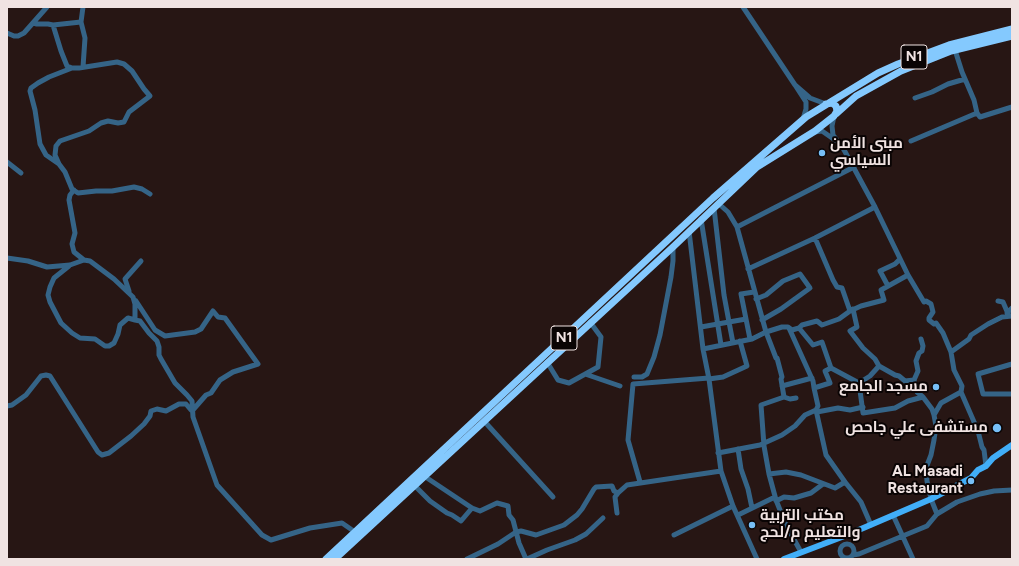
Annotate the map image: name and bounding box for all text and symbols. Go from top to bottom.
road number: N1 [901,45,927,69]
place label: مبنى الأمن السياسي [830,135,903,170]
marker: مبنى الأمن السياسي [817,148,827,158]
road number: N1 [551,326,577,350]
place label: مسجد الجامع [839,378,928,396]
marker: مسجد الجامع [931,382,941,392]
place label: مستشفى علي جاحص [845,419,988,437]
marker: مستشفى علي جاحص [991,422,1003,434]
place label: AL Masadi Restaurant [887,463,963,498]
marker: AL Masadi Restaurant [966,476,976,486]
place label: مكتب التربية والتعليم م/لحج [760,507,860,542]
marker: مكتب التربية والتعليم م/لحج [747,520,757,530]

